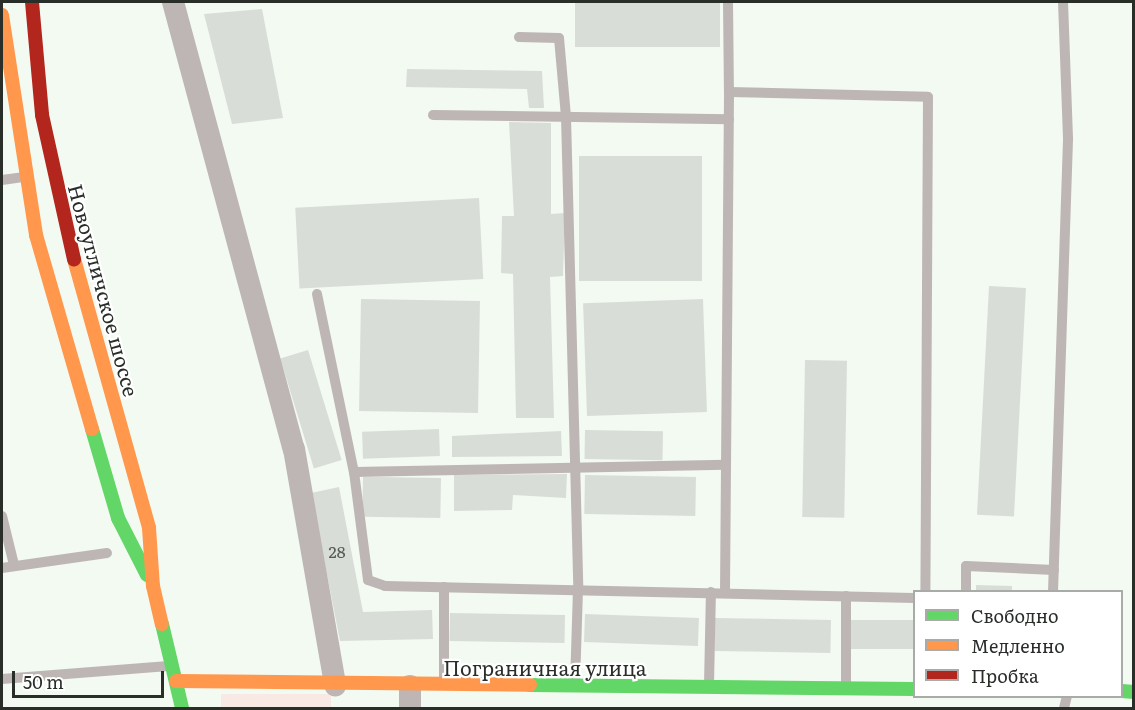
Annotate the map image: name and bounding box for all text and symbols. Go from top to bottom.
street label: Новоугличское шоссе [64,181,144,399]
house number: 28 [329,541,345,561]
legend [913,590,1123,698]
text: Свободно [971,602,1059,629]
text: Медленно [971,632,1065,659]
street label: Пограничная улица [443,655,647,679]
scale bar [15,659,166,697]
text: Пробка [971,662,1039,689]
text: 50 m [23,668,64,695]

